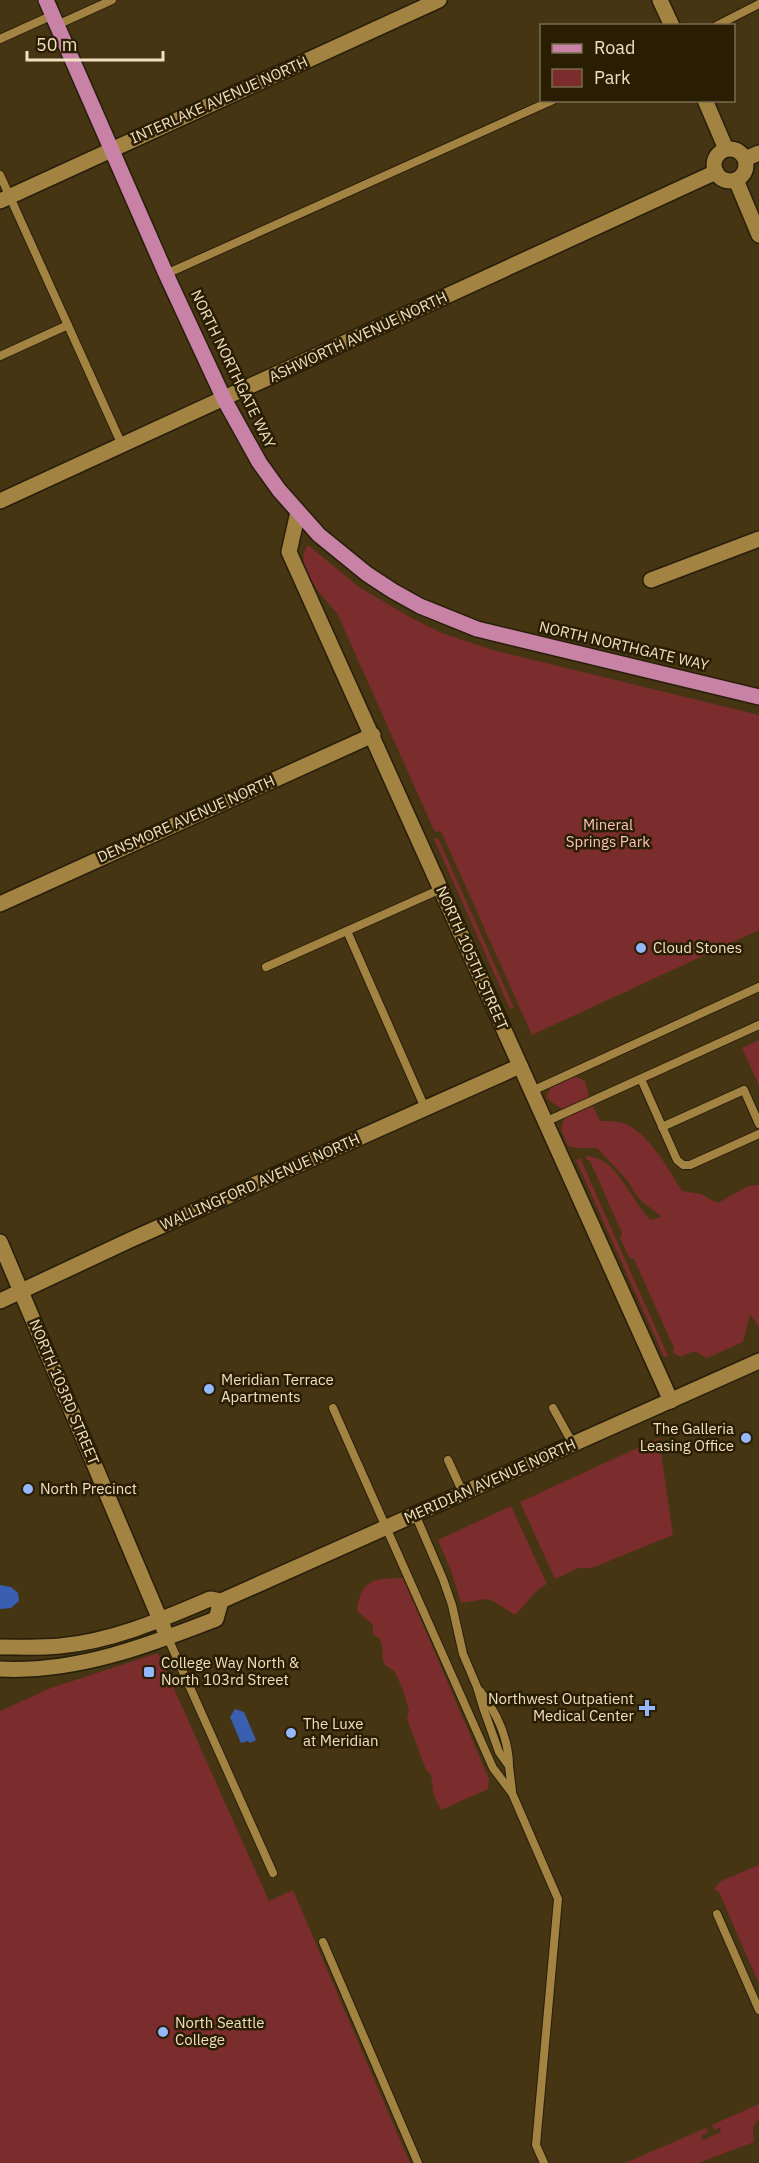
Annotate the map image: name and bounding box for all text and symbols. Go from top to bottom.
scale bar [27,24,164,62]
legend [540,24,735,102]
text: 50 m [36,33,78,56]
text: Road [594,36,635,59]
street label: INTERLAKE AVENUE NORTH [127,52,311,147]
text: Park [594,66,631,89]
street label: NORTH NORTHGATE WAY [187,287,280,451]
street label: ASHWORTH AVENUE NORTH [266,287,450,386]
street label: NORTH NORTHGATE WAY [537,617,711,674]
street label: DENSMORE AVENUE NORTH [94,771,278,866]
park label: Mineral Springs Park [566,815,650,851]
street label: NORTH 105TH STREET [432,883,513,1033]
place label: Cloud Stones [653,938,742,957]
marker: Cloud Stones [634,941,648,955]
street label: WALLINGFORD AVENUE NORTH [157,1129,363,1234]
street label: NORTH 103RD STREET [25,1316,104,1468]
place label: Meridian Terrace Apartments [221,1370,334,1406]
marker: Meridian Terrace Apartments [202,1382,216,1396]
place label: The Galleria Leasing Office [640,1419,734,1455]
marker: The Galleria Leasing Office [739,1431,753,1445]
street label: MERIDIAN AVENUE NORTH [401,1434,579,1527]
place label: North Precinct [40,1479,137,1498]
marker: North Precinct [21,1482,35,1496]
place label: College Way North & North 103rd Street [161,1653,300,1689]
marker: College Way North & North 103rd Street [142,1665,156,1679]
place label: Northwest Outpatient Medical Center [488,1689,634,1725]
marker: Northwest Outpatient Medical Center [638,1699,656,1717]
place label: The Luxe at Meridian [303,1714,378,1750]
marker: The Luxe at Meridian [284,1726,298,1740]
place label: North Seattle College [175,2013,265,2049]
marker: North Seattle College [156,2025,170,2039]

